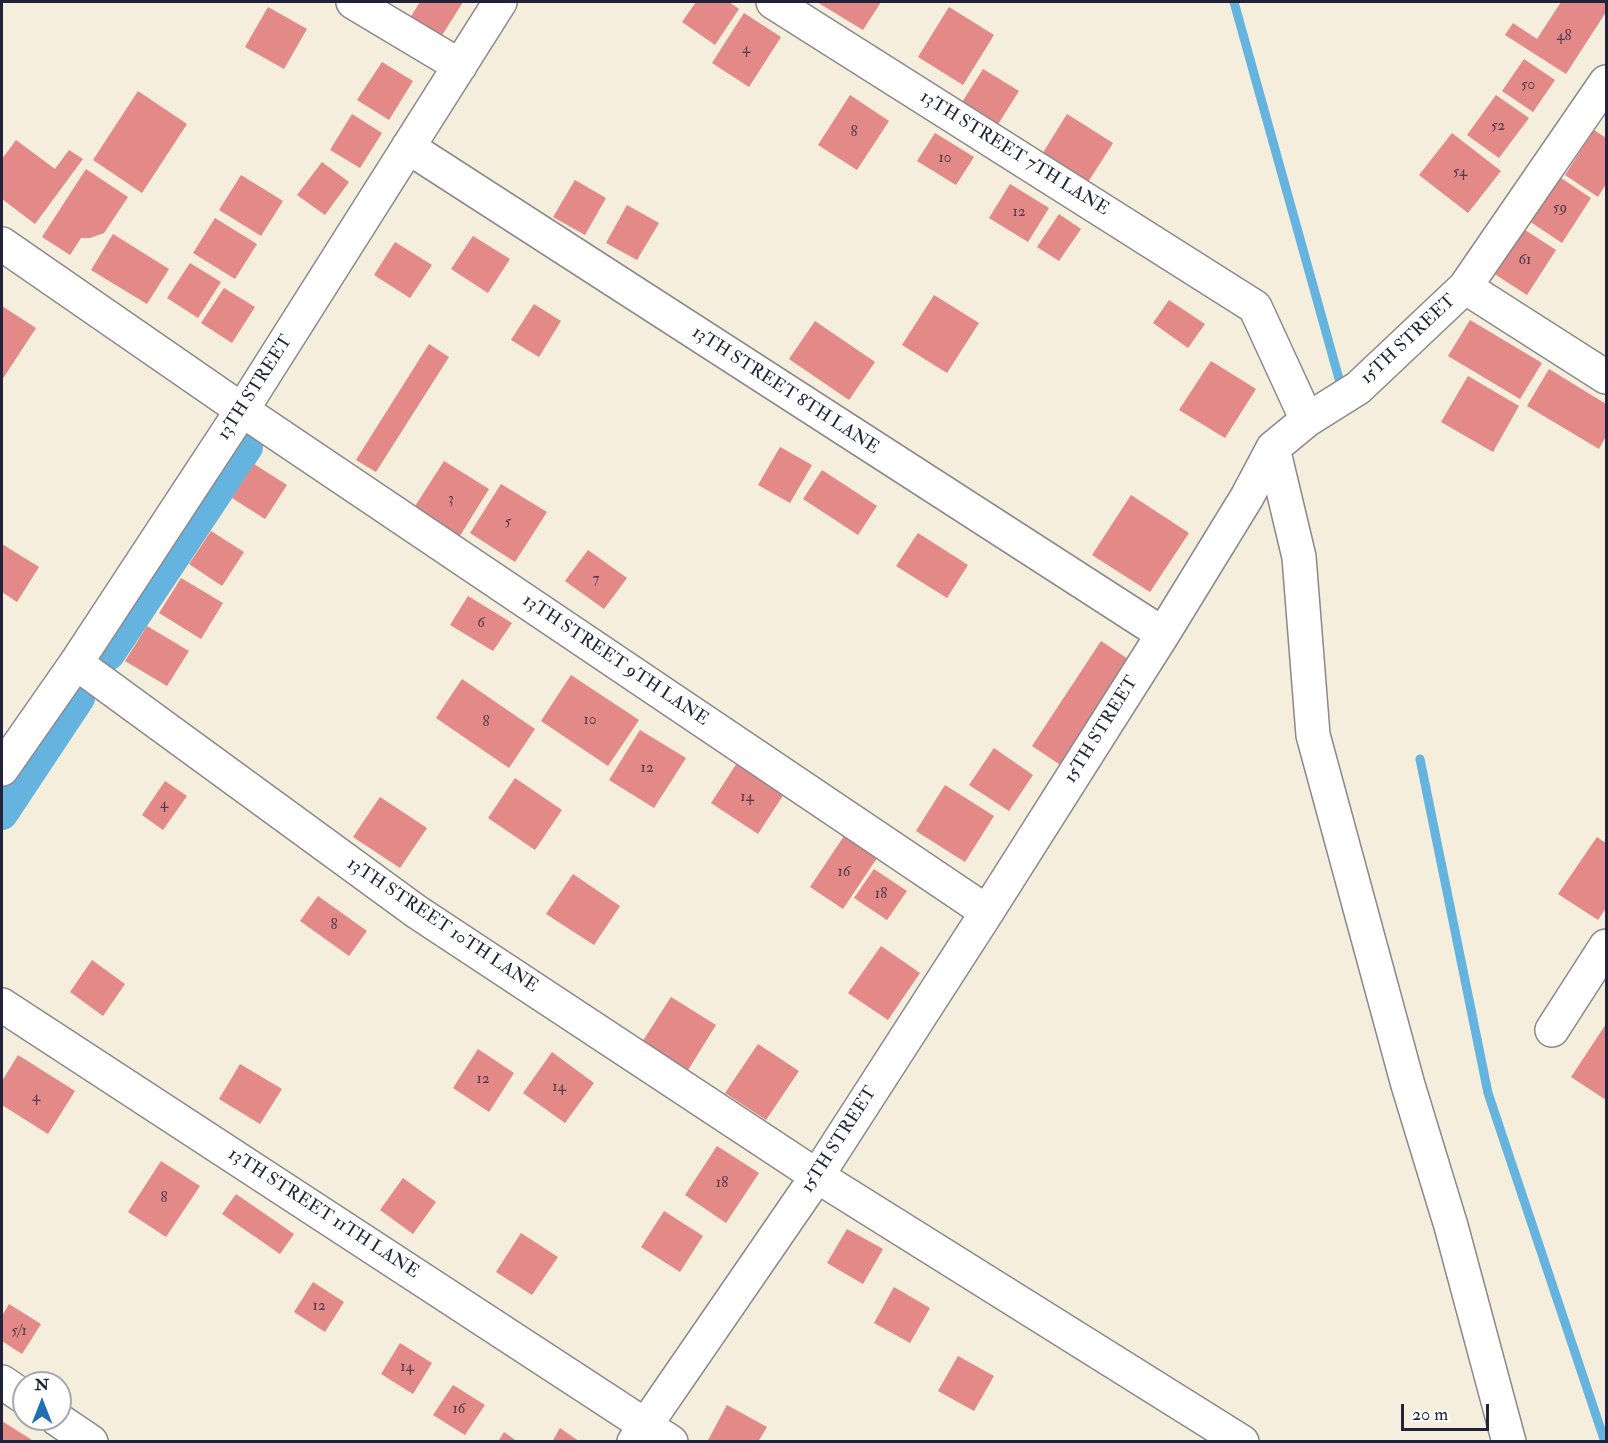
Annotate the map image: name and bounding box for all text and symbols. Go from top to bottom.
house number: 48 [1556,28,1572,46]
house number: 4 [742,41,750,59]
house number: 50 [1521,77,1535,95]
street label: 13TH STREET 7TH LANE [916,87,1112,221]
house number: 52 [1491,118,1505,136]
house number: 8 [850,124,858,142]
house number: 10 [939,150,951,168]
house number: 54 [1453,164,1467,182]
house number: 59 [1553,200,1567,218]
house number: 12 [1013,204,1025,222]
house number: 61 [1519,252,1531,270]
street label: 15TH STREET [1357,291,1461,389]
street label: 13TH STREET 8TH LANE [687,322,883,460]
street label: 13TH STREET [214,331,298,445]
house number: 3 [448,491,454,509]
house number: 5 [505,514,511,532]
house number: 7 [593,571,599,589]
street label: 13TH STREET 9TH LANE [518,591,712,731]
house number: 6 [477,615,485,633]
street label: 15TH STREET [1061,673,1143,787]
house number: 10 [584,712,596,730]
house number: 8 [482,714,490,732]
house number: 12 [641,760,653,778]
house number: 14 [740,789,754,807]
house number: 4 [160,796,168,814]
street label: 13TH STREET 10TH LANE [342,854,542,998]
house number: 16 [838,864,850,882]
house number: 18 [875,886,887,904]
house number: 8 [330,917,338,935]
house number: 12 [477,1071,489,1089]
house number: 14 [552,1079,566,1097]
street label: 15TH STREET [798,1083,882,1197]
house number: 4 [32,1089,40,1107]
street label: 13TH STREET 11TH LANE [224,1144,422,1284]
house number: 18 [716,1175,728,1193]
house number: 8 [160,1190,168,1208]
house number: 12 [313,1298,325,1316]
house number: 5/1 [11,1323,27,1341]
house number: 14 [400,1359,414,1377]
north arrow [12,1371,72,1431]
text: N [35,1375,49,1395]
scale bar [1404,1392,1492,1430]
house number: 16 [453,1401,465,1419]
text: 20 m [1412,1403,1448,1426]

